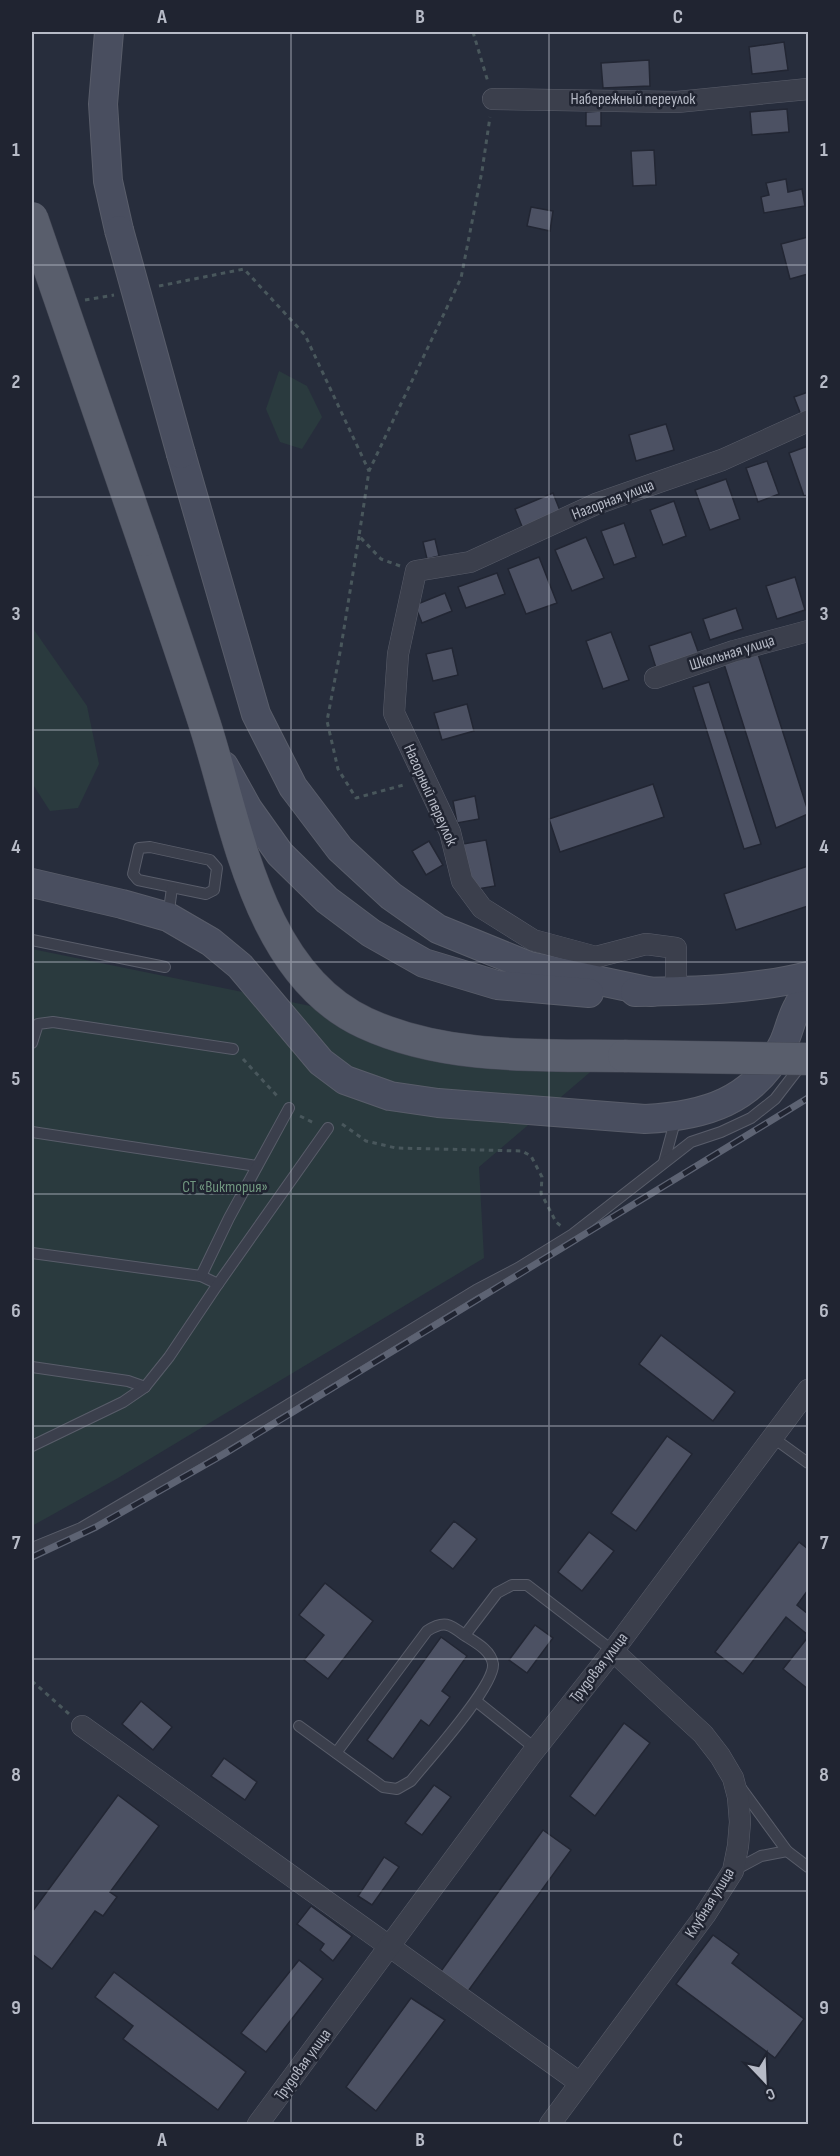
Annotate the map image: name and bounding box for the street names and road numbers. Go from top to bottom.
street label: Набережный переулок [571,90,696,109]
street label: Нагорная улица [569,476,657,524]
street label: Школьная улица [687,631,777,675]
street label: Нагорный переулок [399,741,461,850]
street label: Трудовая улица [566,1629,632,1707]
street label: Клубная улица [681,1865,739,1941]
street label: Трудовая улица [271,2025,335,2105]

